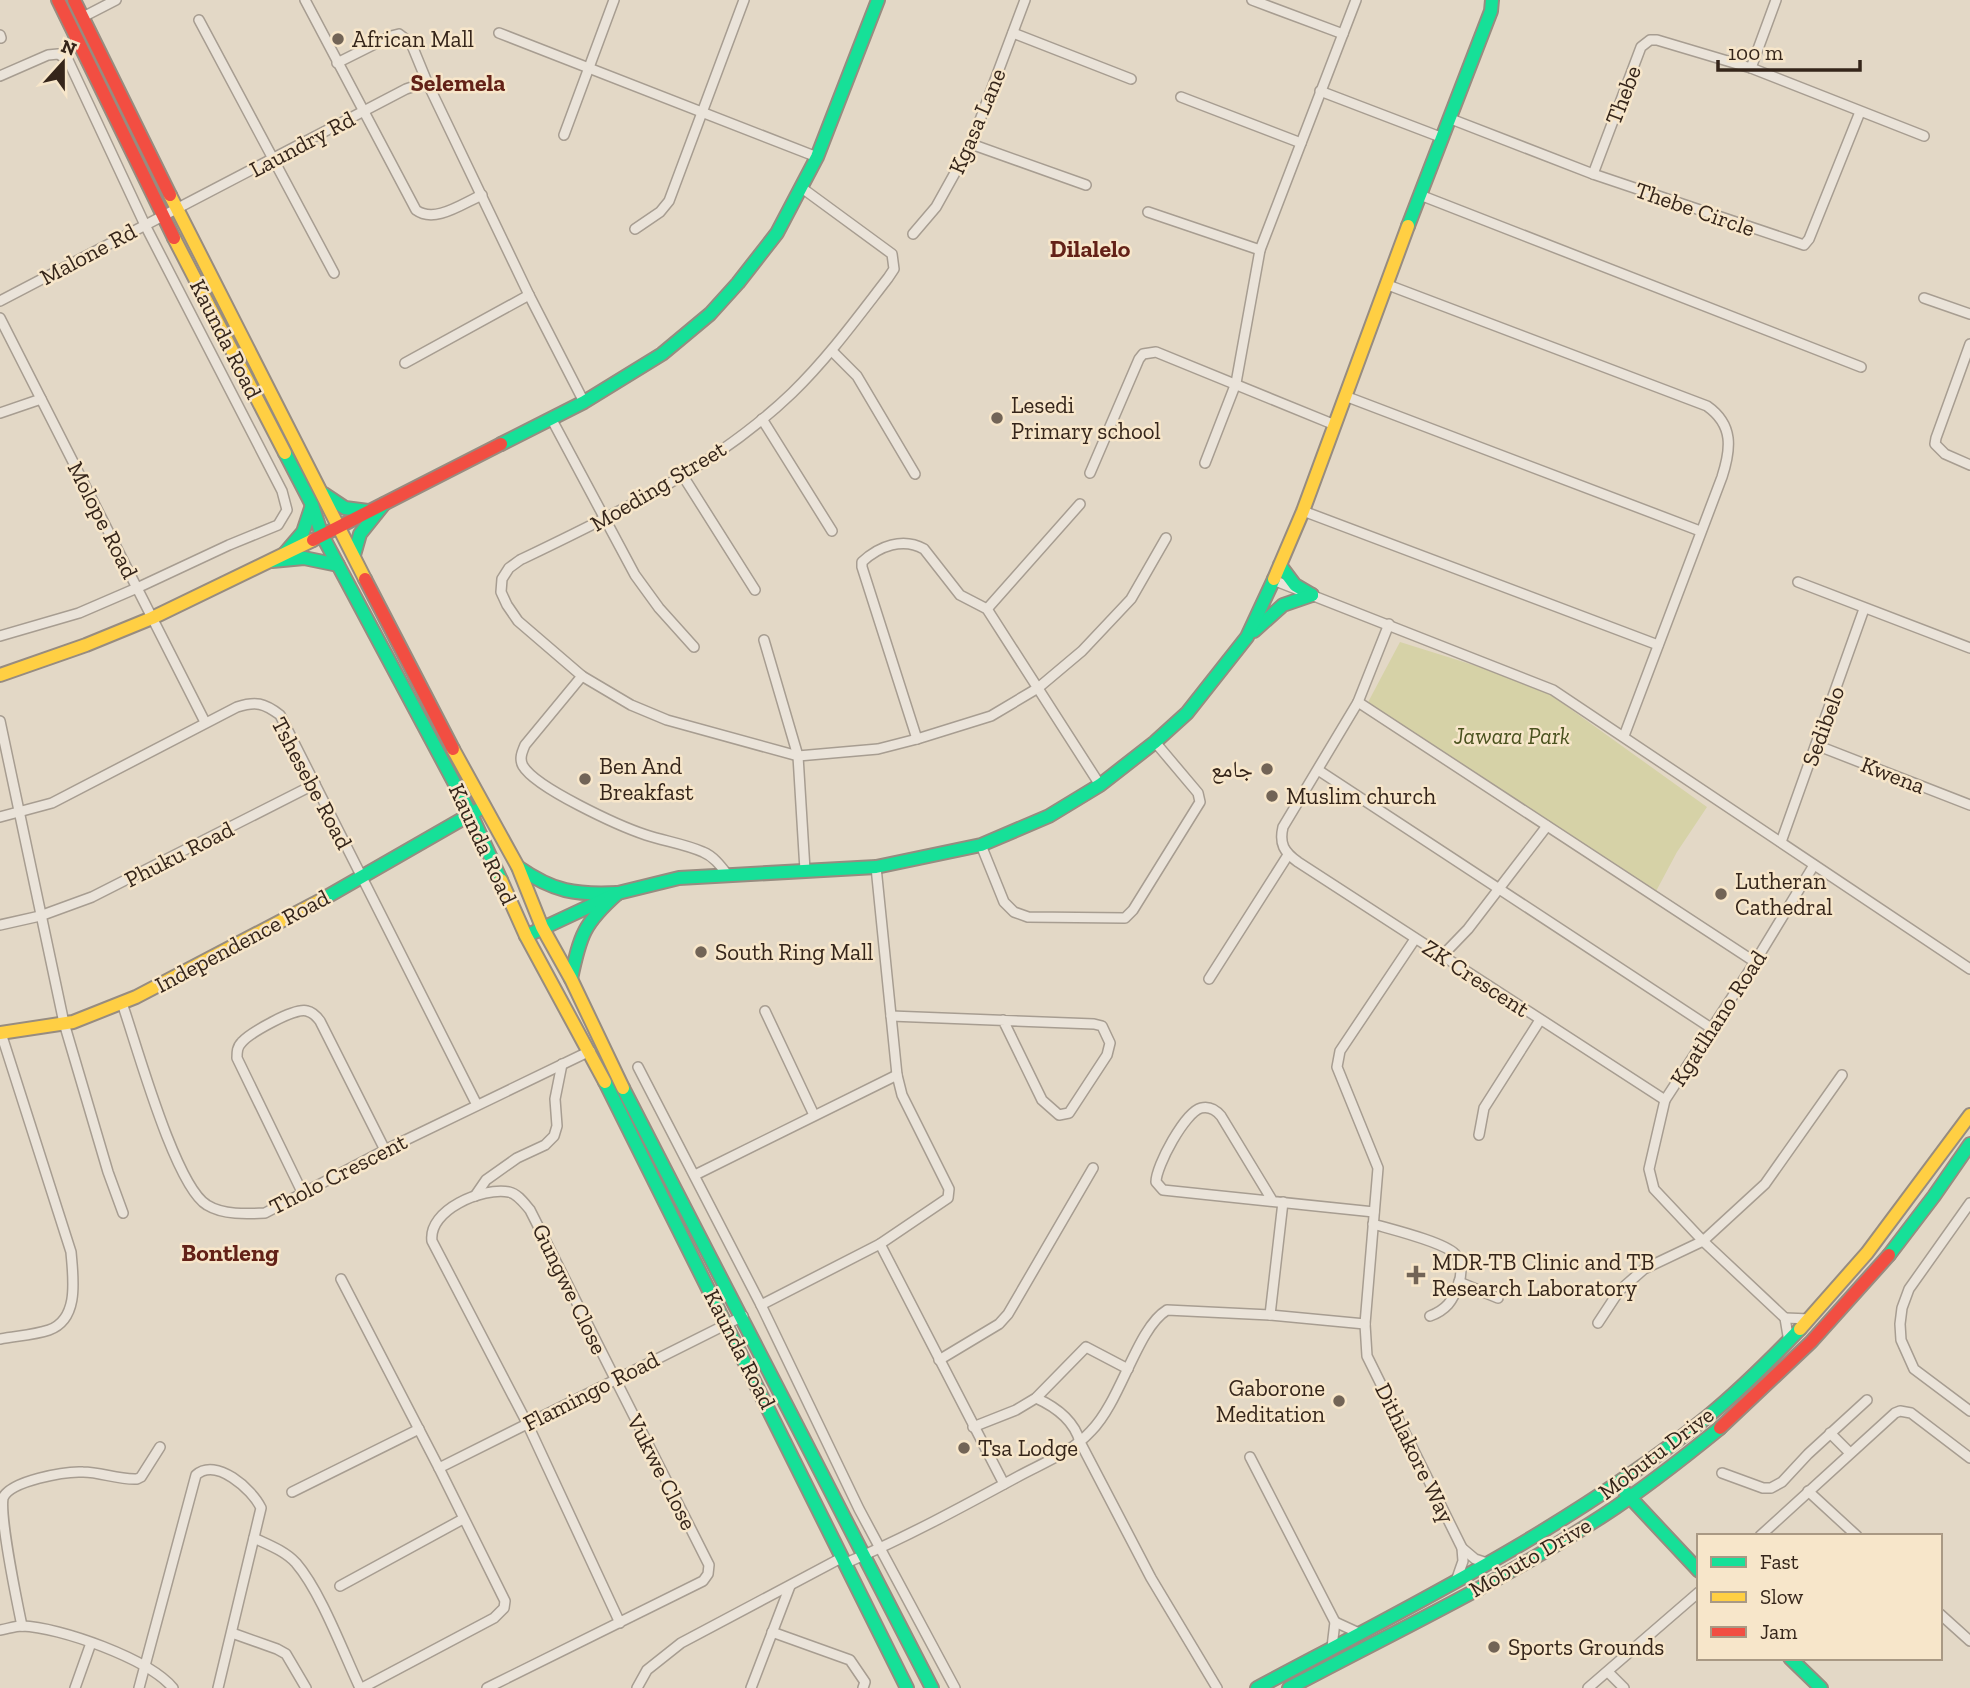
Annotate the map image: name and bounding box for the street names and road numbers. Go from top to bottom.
street label: Thebe [1599,61,1647,129]
street label: Kgasa Lane [942,64,1012,178]
street label: Laundry Rd [245,104,360,183]
street label: Thebe Circle [1631,175,1759,243]
street label: Malone Rd [35,217,141,291]
street label: Kaunda Road [184,275,268,404]
street label: Moeding Street [585,434,731,537]
street label: Molope Road [62,457,145,584]
street label: Sedibelo [1796,682,1850,770]
street label: Tshesebe Road [265,712,359,854]
street label: Kwena [1857,750,1929,800]
street label: Kaunda Road [443,779,523,909]
street label: Phuku Road [120,814,238,893]
street label: Independence Road [150,883,334,999]
street label: ZK Crescent [1417,933,1535,1023]
street label: Kgatlhano Road [1664,945,1773,1091]
street label: Tholo Crescent [265,1127,412,1221]
street label: Gungwe Close [526,1219,614,1359]
street label: Kaunda Road [698,1285,782,1414]
street label: Flamingo Road [518,1345,664,1437]
street label: Dithlakore Way [1369,1378,1461,1528]
street label: Mobutu Drive [1593,1400,1719,1506]
street label: Vukwe Close [620,1409,703,1535]
street label: Mobuto Drive [1464,1511,1596,1603]

